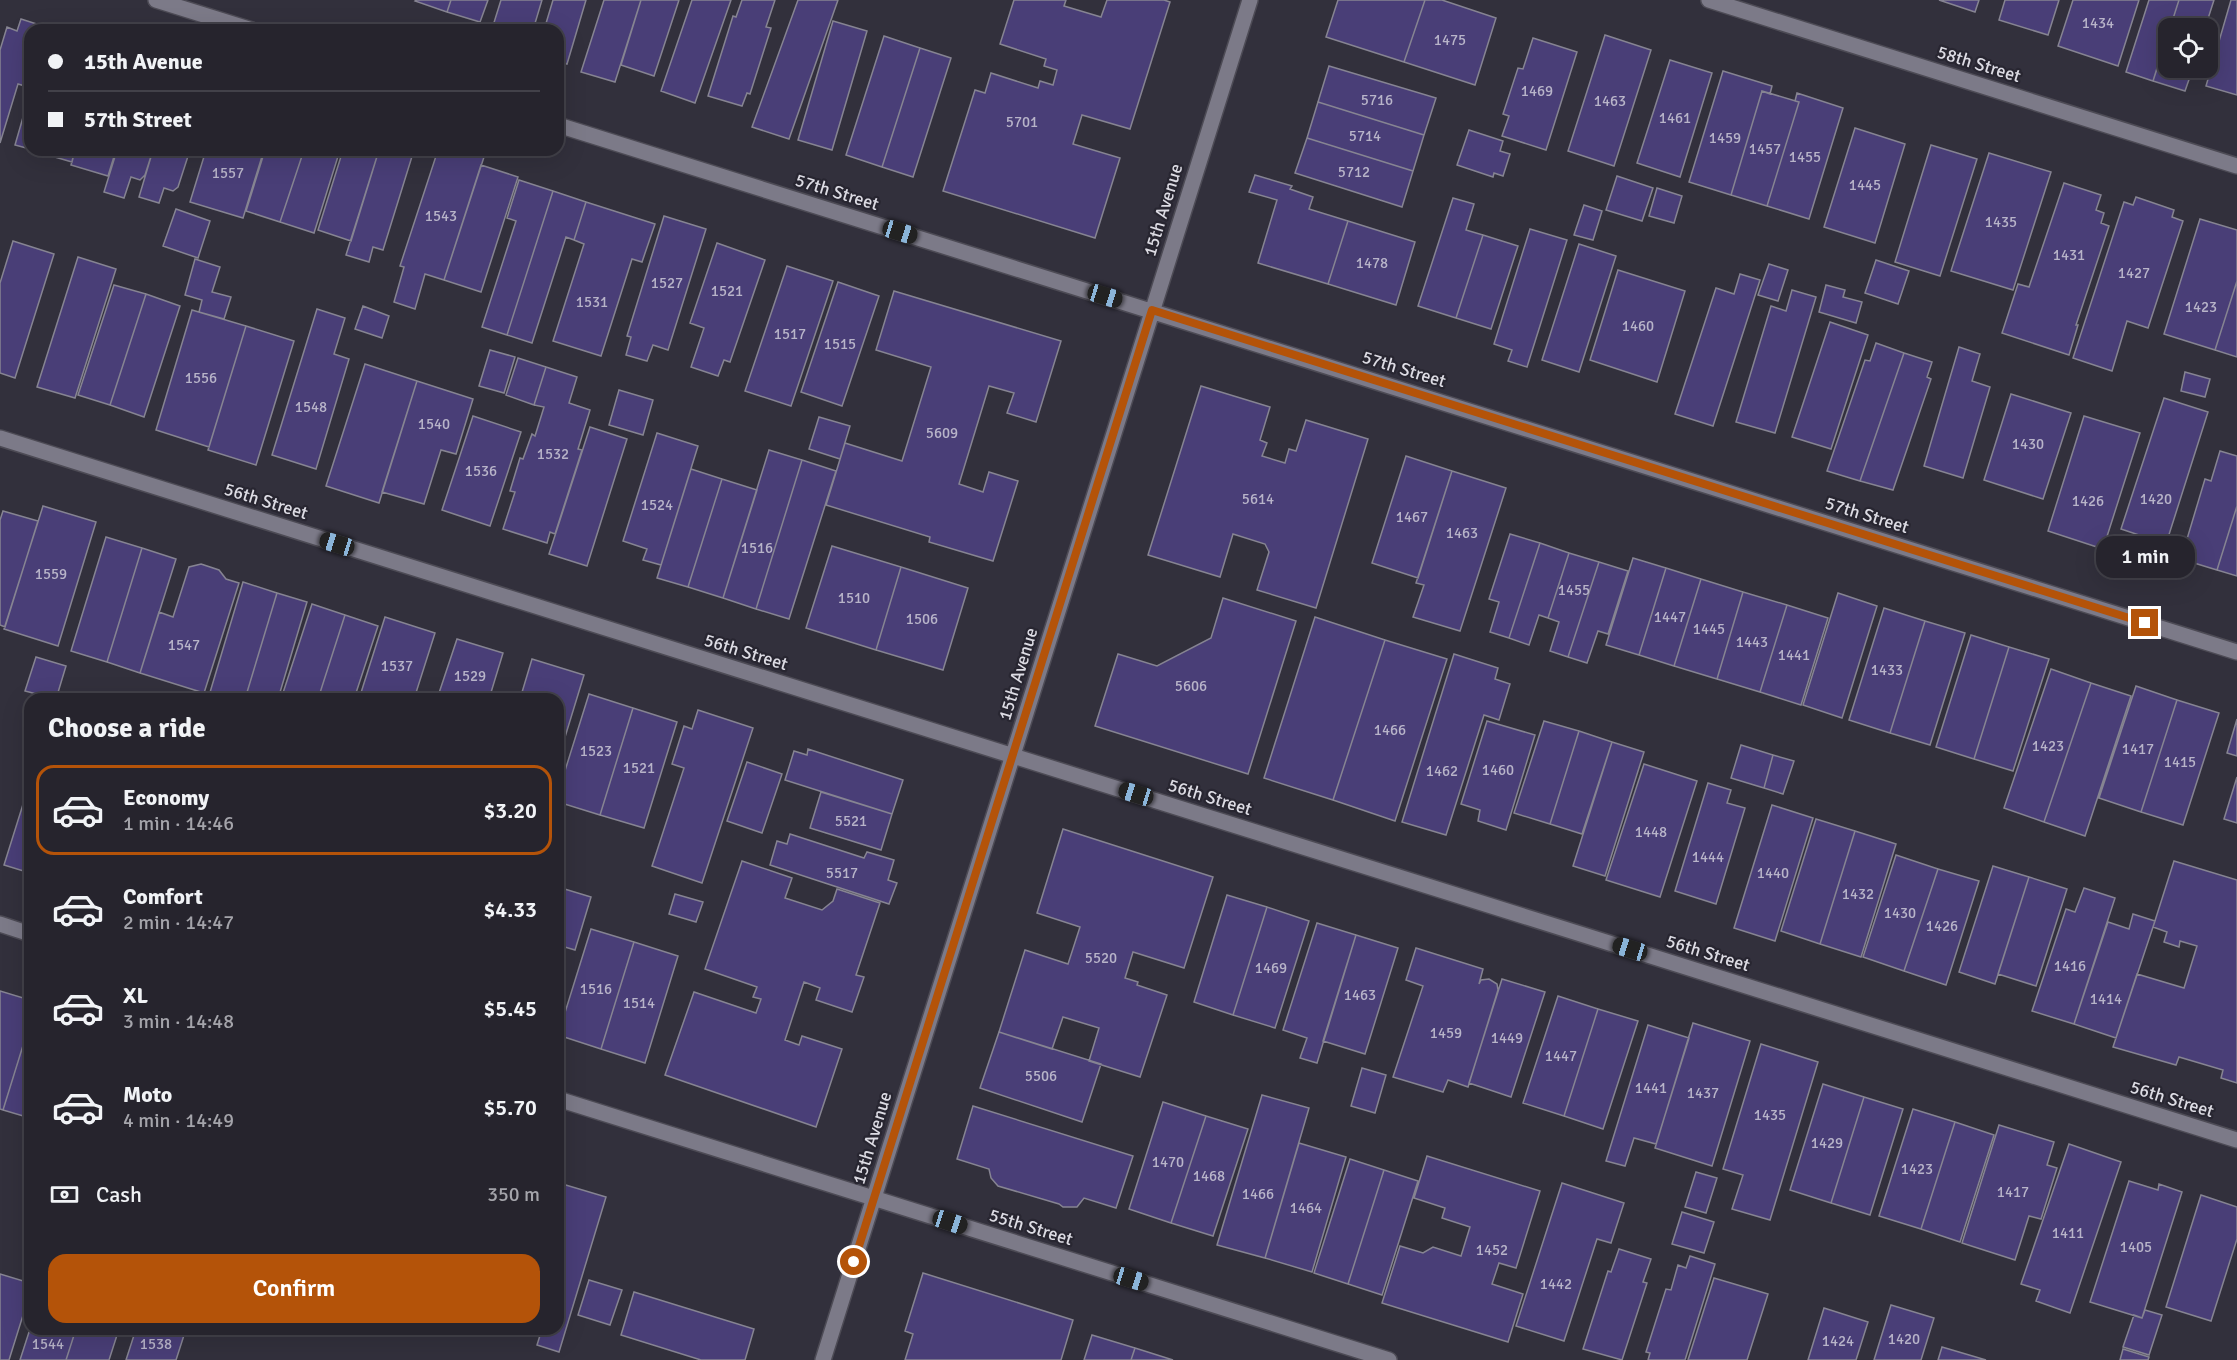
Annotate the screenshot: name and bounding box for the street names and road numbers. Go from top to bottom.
street label: 58th Street [1934,41,2024,87]
street label: 15th Avenue [1138,161,1188,259]
street label: 57th Street [792,169,882,215]
street label: 57th Street [1359,346,1449,392]
street label: 56th Street [221,478,311,524]
street label: 57th Street [1822,492,1912,538]
street label: 15th Avenue [993,625,1043,723]
street label: 56th Street [701,629,791,675]
street label: 56th Street [1165,774,1255,820]
street label: 56th Street [1663,930,1753,976]
street label: 56th Street [2127,1076,2217,1122]
street label: 15th Avenue [847,1089,897,1187]
street label: 55th Street [986,1204,1076,1250]

